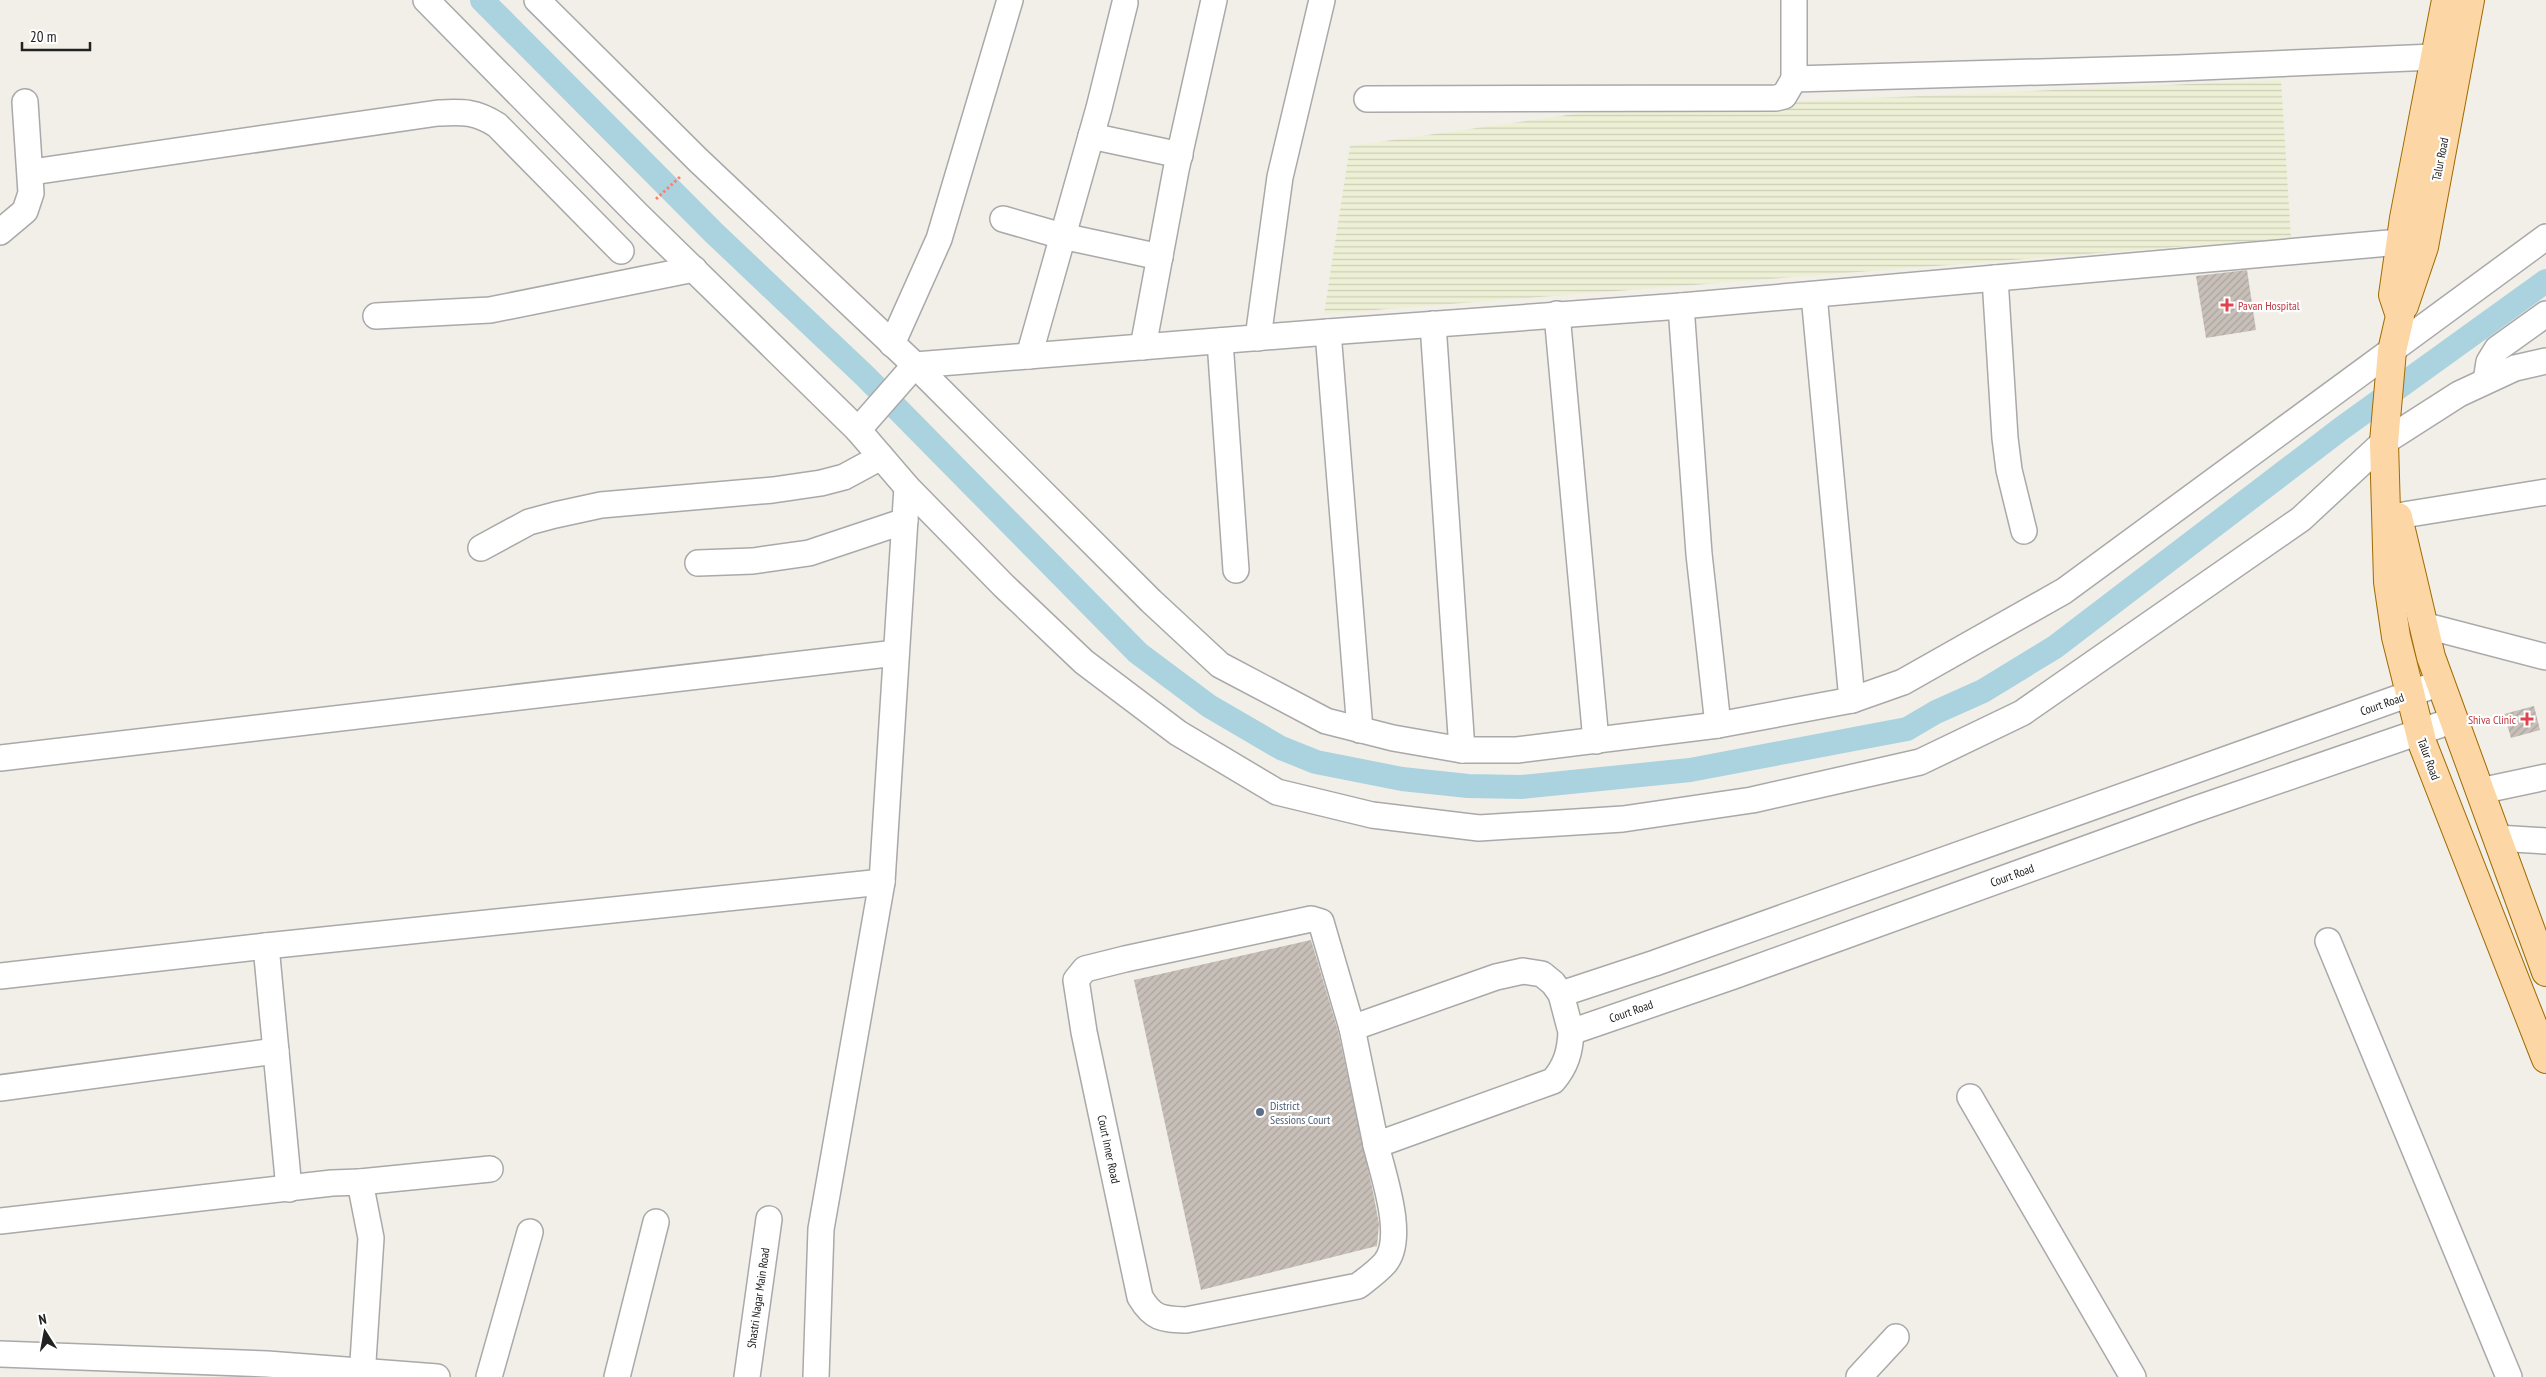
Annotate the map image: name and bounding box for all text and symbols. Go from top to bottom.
scale bar [22,20,90,52]
text: 20 m [30,27,56,46]
street label: Talur Road [2428,136,2452,182]
marker: Pavan Hospital [2220,298,2234,312]
place label: Pavan Hospital [2238,298,2300,313]
street label: Court Road [2358,690,2406,718]
place label: Shiva Clinic [2468,712,2517,727]
marker: Shiva Clinic [2520,712,2534,726]
street label: Talur Road [2415,736,2443,782]
street label: Court Road [1988,860,2036,890]
street label: Court Road [1607,997,1655,1025]
place label: District Sessions Court [1270,1098,1331,1127]
marker: District Sessions Court [1254,1106,1266,1118]
street label: Court Inner Road [1094,1113,1124,1185]
street label: Shastri Nagar Main Road [744,1247,772,1349]
north arrow [20,1307,70,1357]
text: N [37,1310,48,1329]

